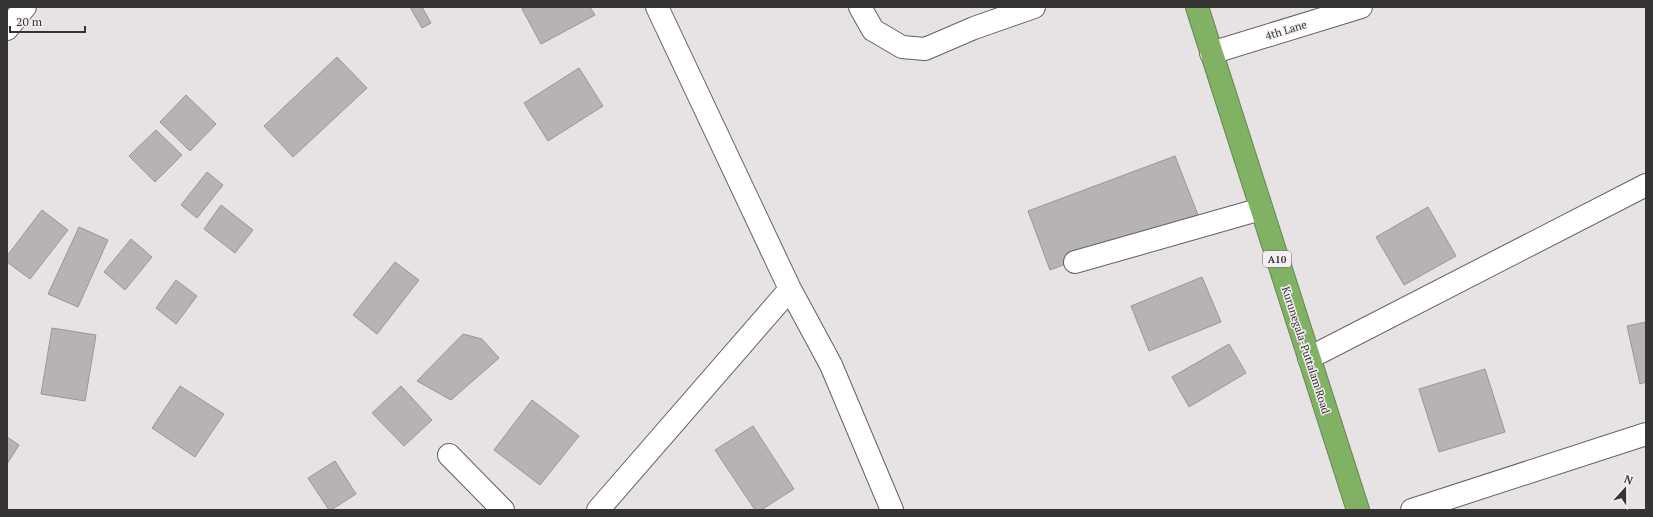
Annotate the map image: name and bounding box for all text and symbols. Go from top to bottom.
scale bar [10,8,85,34]
text: 20 m [16,14,43,29]
street label: 4th Lane [1264,17,1309,43]
road number: A10 [1263,251,1291,267]
street label: Kurunegala-Puttalam Road [1279,285,1333,415]
north arrow [1605,469,1645,509]
text: N [1622,472,1636,488]

